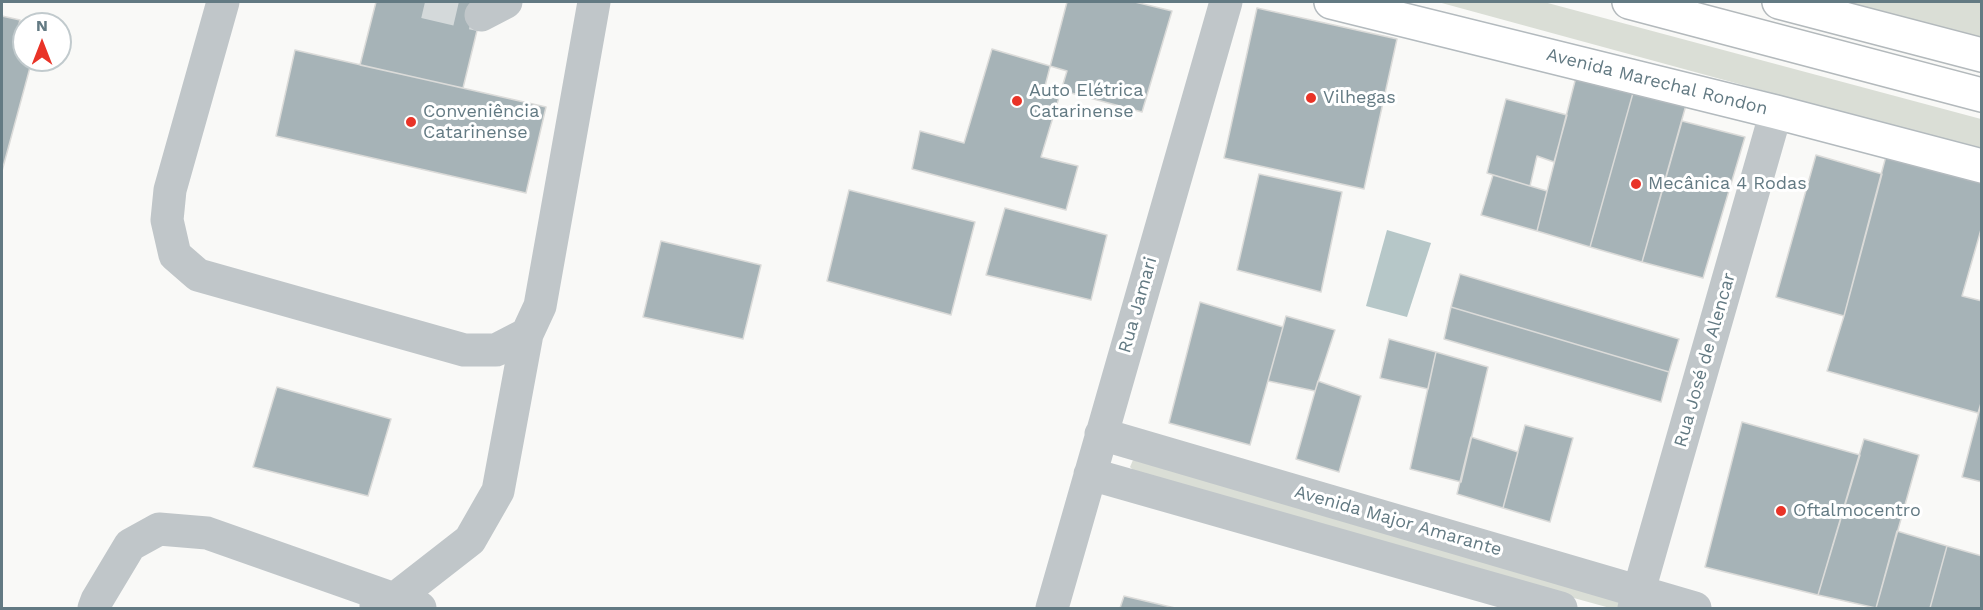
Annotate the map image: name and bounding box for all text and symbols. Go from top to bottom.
north arrow [12,12,72,72]
text: N [36,16,48,35]
street label: Avenida Marechal Rondon [1544,44,1770,120]
place label: Auto Elétrica Catarinense [1029,80,1143,122]
place label: Vilhegas [1323,87,1396,109]
marker: Vilhegas [1304,91,1318,105]
marker: Auto Elétrica Catarinense [1010,94,1024,108]
place label: Conveniência Catarinense [423,101,539,144]
marker: Conveniência Catarinense [404,115,418,129]
place label: Mecânica 4 Rodas [1648,173,1807,195]
marker: Mecânica 4 Rodas [1629,177,1643,191]
street label: Rua Jamari [1114,255,1162,355]
street label: Rua José de Alencar [1670,270,1740,450]
street label: Avenida Major Amarante [1292,481,1504,561]
place label: Oftalmocentro [1793,500,1921,522]
marker: Oftalmocentro [1774,504,1788,518]

